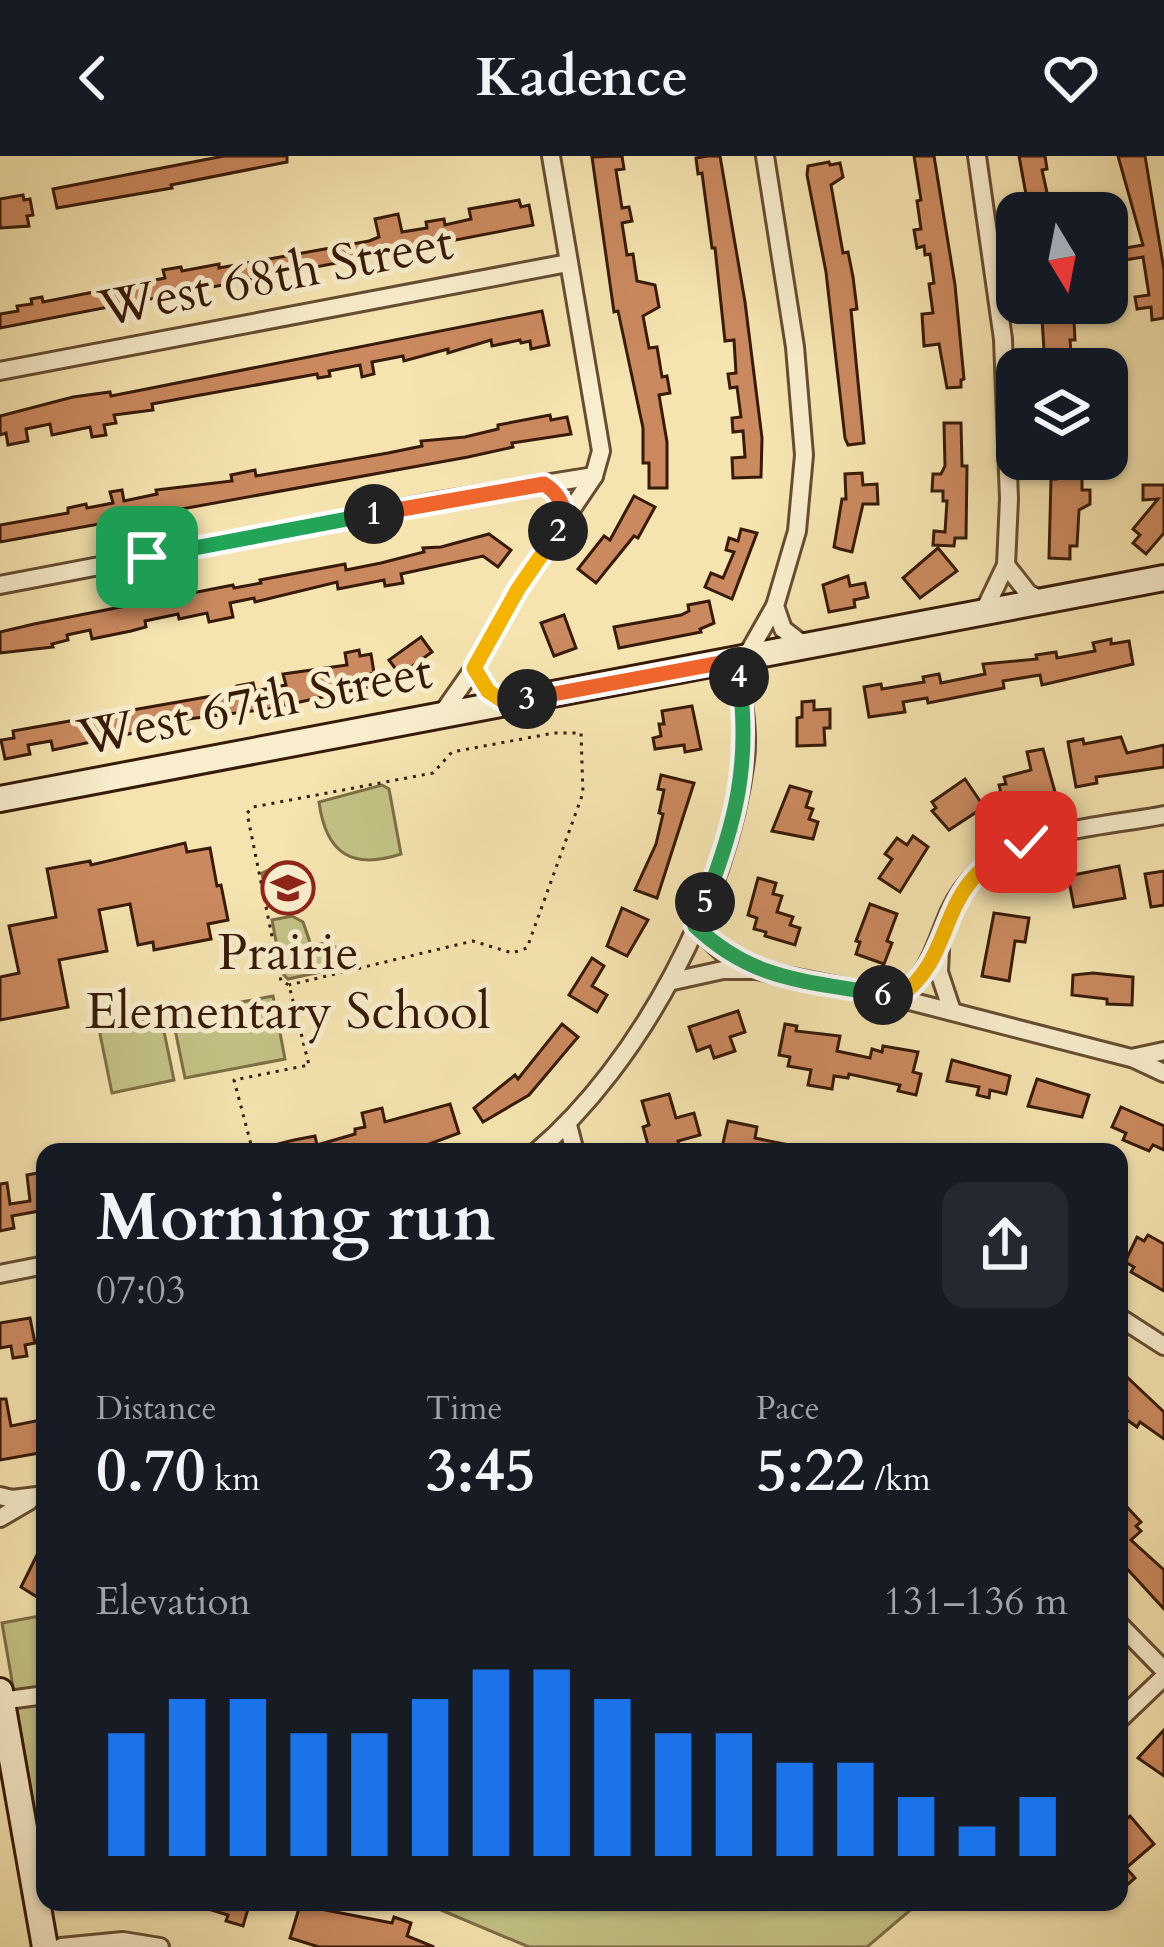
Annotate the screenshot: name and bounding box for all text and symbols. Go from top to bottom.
text: Kadence [476,42,688,115]
icon: back [60,45,126,111]
icon: heart [1038,45,1104,111]
north arrow [996,192,1128,324]
map controls [996,192,1128,480]
street label: West 68th Street [92,207,459,345]
button: layers [996,348,1128,480]
pin: 1 [344,484,404,544]
text: 1 [366,491,382,536]
pin: 2 [528,501,588,561]
pin [96,506,198,608]
text: 2 [550,508,566,553]
icon: arrive [114,524,180,590]
street label: West 67th Street [71,636,438,774]
pin: 4 [709,647,769,707]
text: 4 [731,654,747,699]
pin: 3 [497,669,557,729]
text: 3 [519,676,535,721]
pin [975,791,1077,893]
icon: check [993,809,1059,875]
school or university icon: Prairie Elementary School [260,860,316,916]
pin: 5 [675,872,735,932]
text: 5 [697,879,713,924]
place label: Prairie Elementary School [85,918,491,1047]
pin: 6 [853,965,913,1025]
text: 6 [875,972,891,1017]
text: Morning run [96,1174,495,1263]
button: share [942,1182,1068,1308]
text: 07:03 [96,1264,186,1317]
text: Distance [96,1386,217,1431]
text: Time [426,1386,502,1431]
text: Pace [756,1386,820,1431]
text: 0.70 [96,1431,206,1512]
text: 3:45 [426,1431,536,1512]
text: 5:22 [756,1431,866,1512]
text: km [206,1457,260,1502]
text: /km [866,1457,931,1502]
text: Elevation [96,1575,251,1628]
text: 131–136 m [883,1575,1068,1628]

